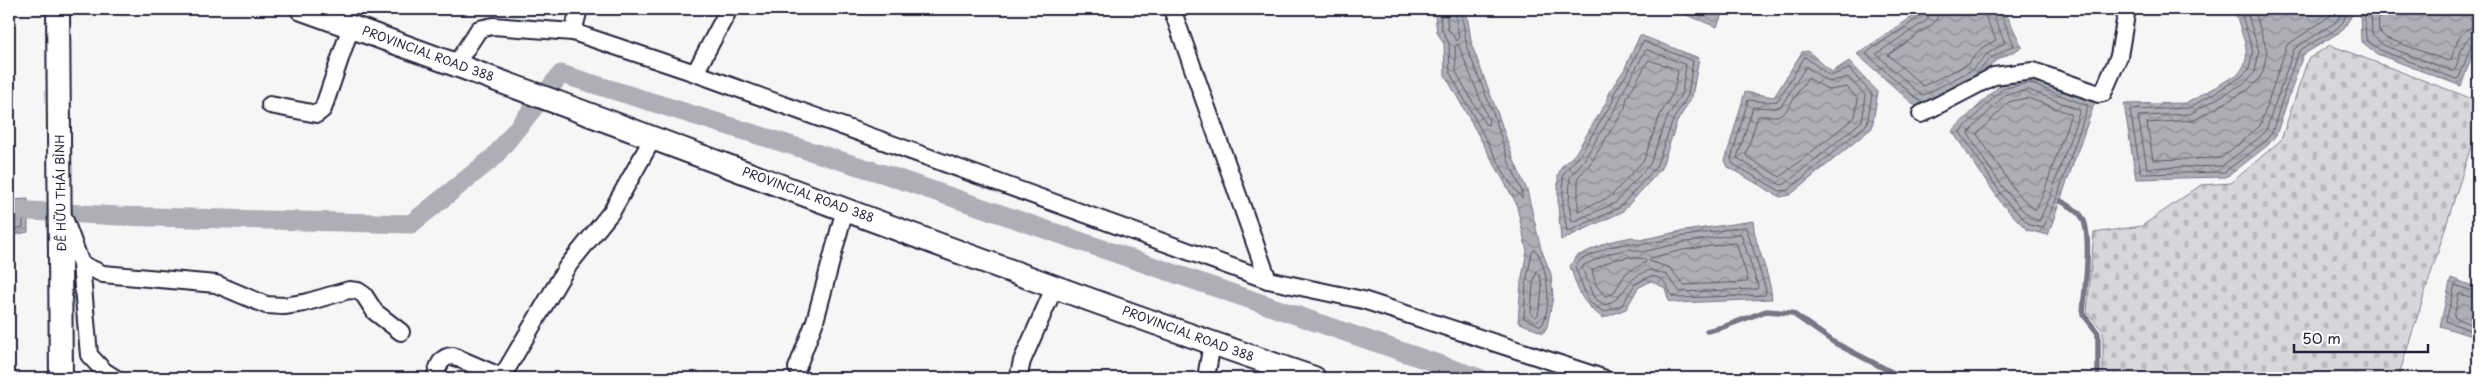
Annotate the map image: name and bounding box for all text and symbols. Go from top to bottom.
street label: PROVINCIAL ROAD 388 [360,21,497,85]
street label: ĐÊ HỮU THÁI BÌNH [50,134,70,252]
street label: PROVINCIAL ROAD 388 [740,162,877,226]
street label: PROVINCIAL ROAD 388 [1120,301,1257,365]
scale bar [2294,322,2428,354]
text: 50 m [2302,326,2341,349]

